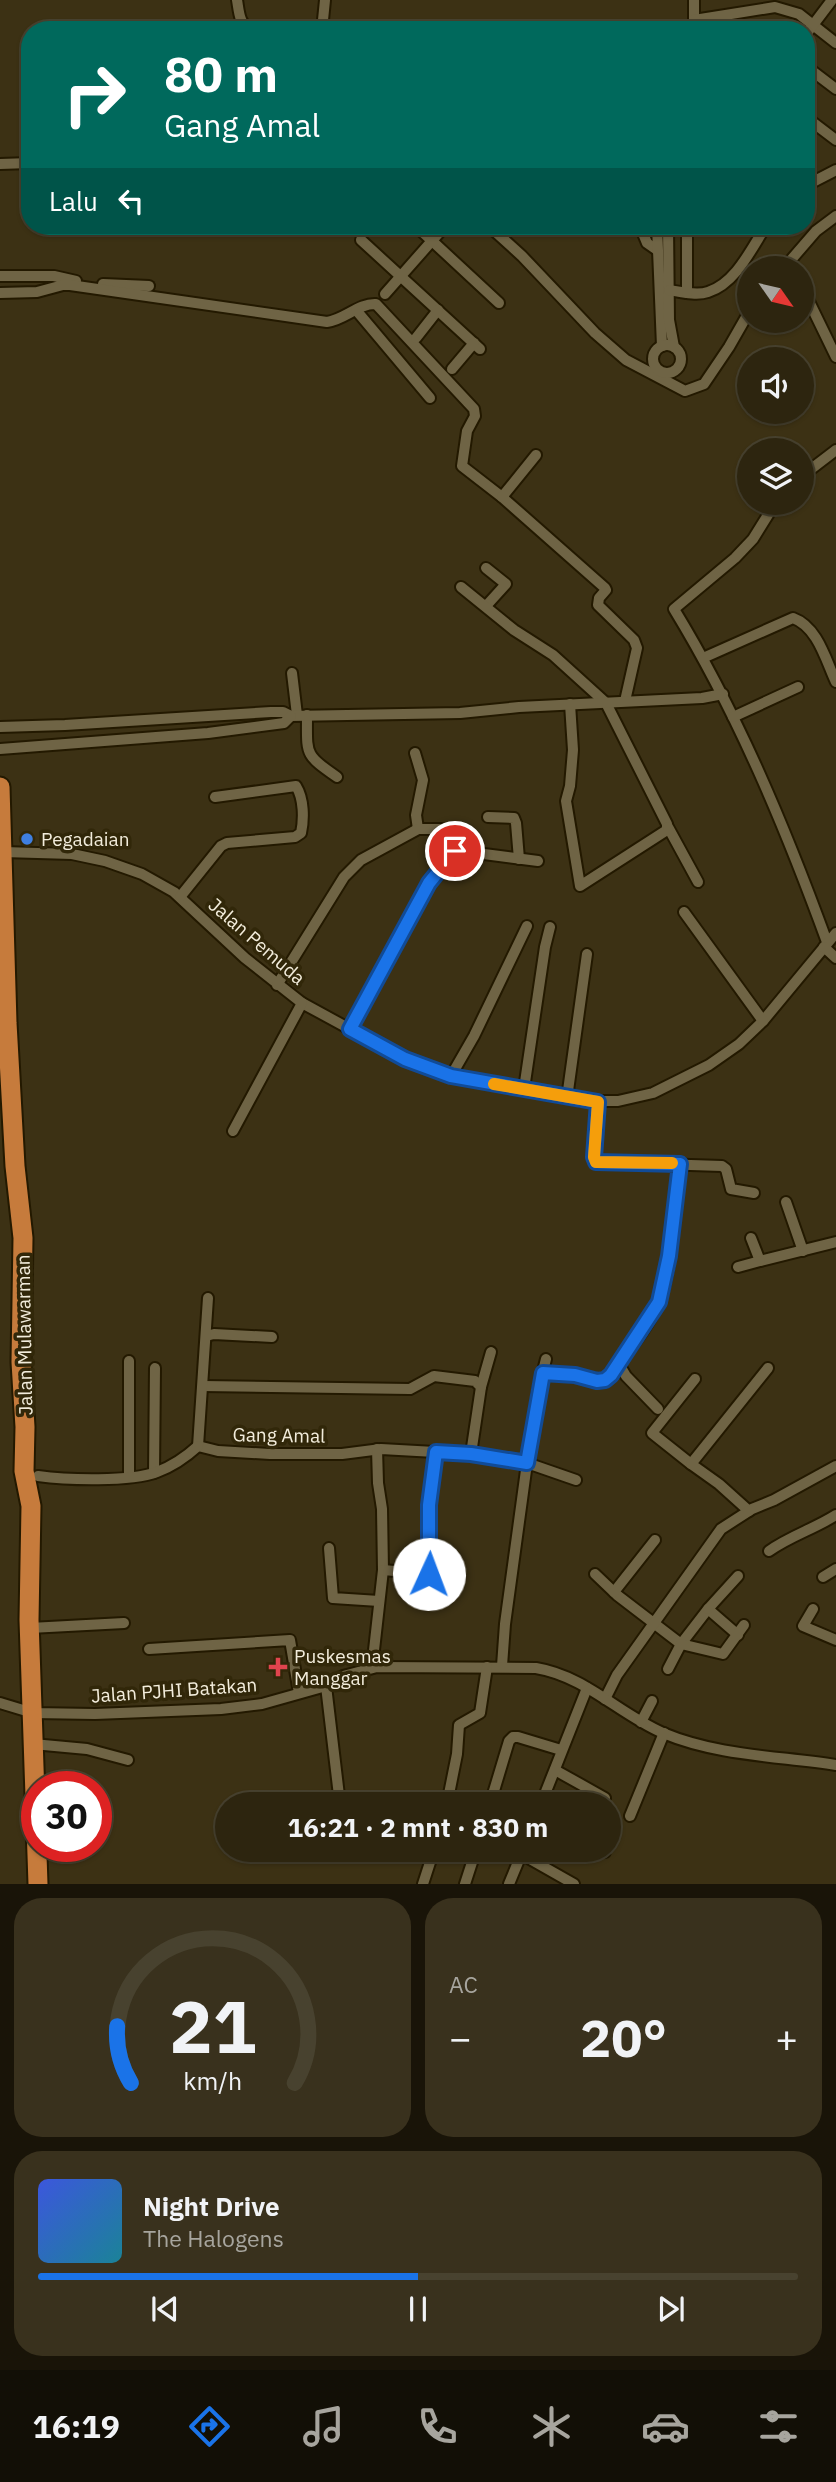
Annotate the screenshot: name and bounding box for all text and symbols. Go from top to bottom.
text: 80 m [164,42,278,105]
icon: right [49,49,140,140]
text: Gang Amal [164,104,320,146]
icon: left [112,182,150,220]
text: Lalu [49,184,98,218]
north arrow [737,256,814,332]
map controls [737,256,814,515]
button: sound [737,347,814,424]
button: layers [737,438,814,515]
pin [425,821,485,881]
place label: Pegadaian [41,827,130,851]
marker: Pegadaian [19,831,35,847]
icon: arrive [436,832,474,870]
street label: Jalan Pemuda [204,892,310,990]
street label: Jalan Mulawarman [11,1254,37,1416]
street label: Gang Amal [232,1422,326,1448]
position arrow [392,1537,466,1611]
place label: Puskesmas Manggar [294,1644,391,1690]
marker: Puskesmas Manggar [268,1657,288,1677]
street label: Jalan PJHI Batakan [90,1672,258,1708]
speed limit sign: 30 [21,1771,112,1862]
text: 16:21 · 2 mnt · 830 m [288,1810,548,1844]
text: AC [449,1969,478,1999]
text: 21 [169,1979,256,2074]
text: 20° [580,2004,667,2071]
text: − [449,2013,472,2062]
text: + [775,2013,798,2062]
text: km/h [183,2064,242,2097]
text: Night Drive [143,2189,280,2223]
text: The Halogens [143,2223,284,2253]
icon: previous [146,2290,184,2328]
icon: pause [399,2290,437,2328]
icon: next [652,2290,690,2328]
icon: directions [185,2402,234,2451]
icon: music [299,2402,348,2451]
icon: phone [413,2402,462,2451]
icon: climate [527,2402,576,2451]
icon: car [641,2402,690,2451]
icon: filters [754,2402,803,2451]
text: 16:19 [32,2405,120,2447]

